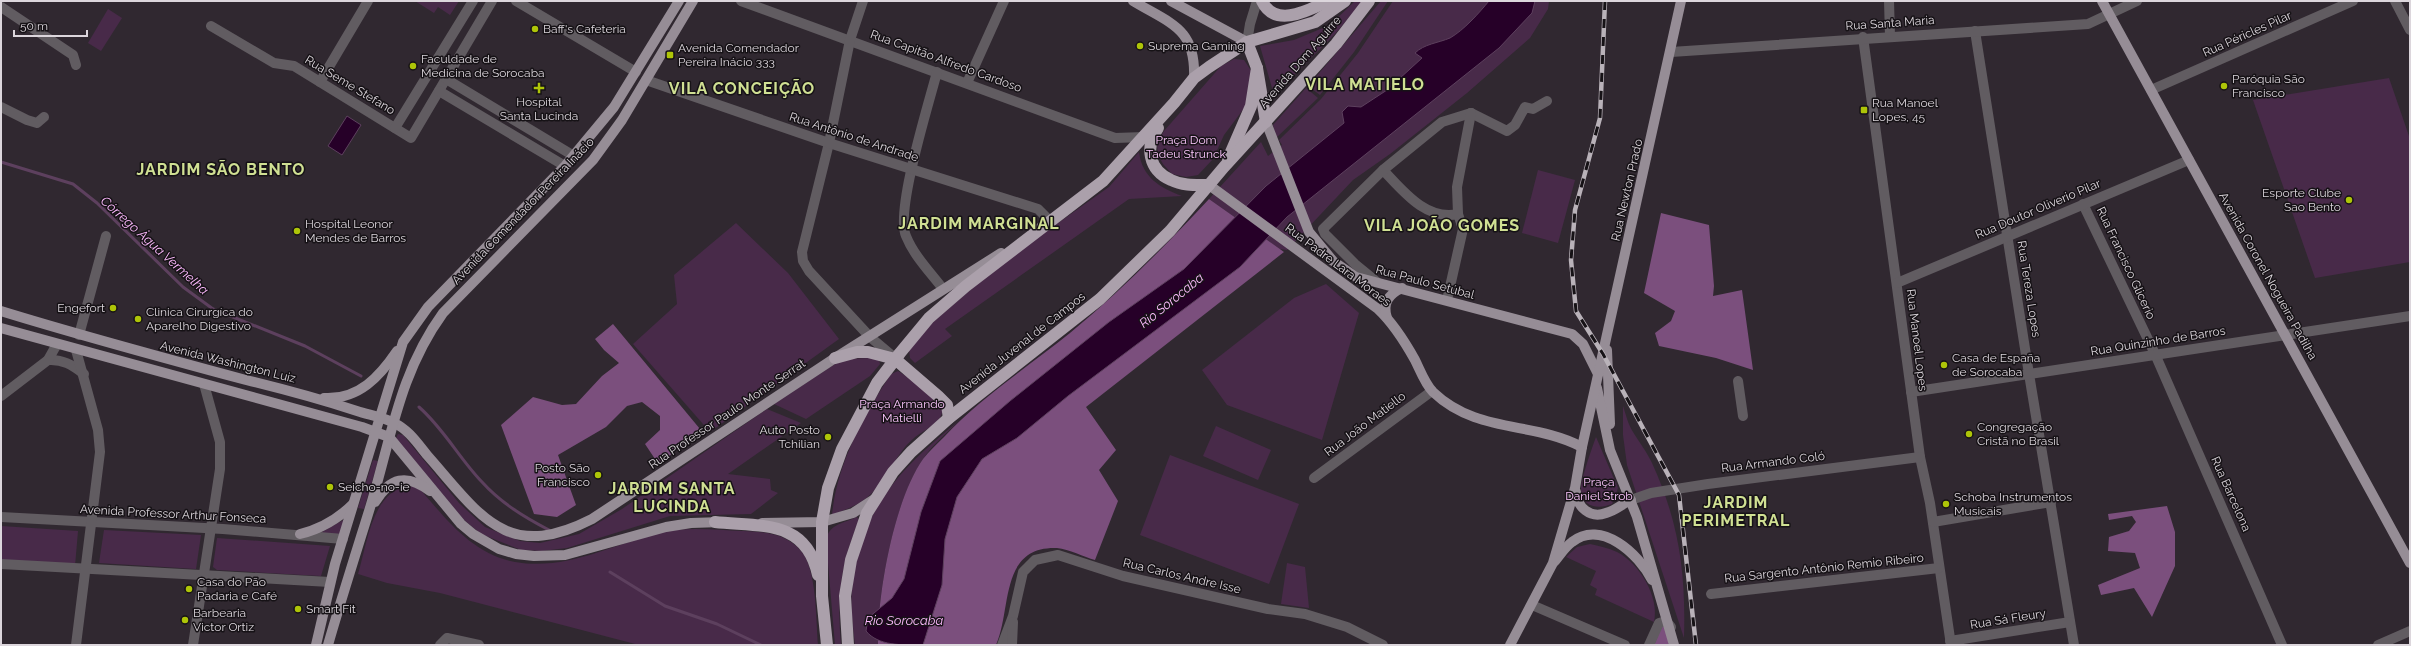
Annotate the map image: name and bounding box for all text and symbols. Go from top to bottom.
street label: Rua Péricles Pilar [2201,8,2294,60]
scale bar [14,12,87,38]
street label: Avenida Dom Aguirre [1256,13,1344,111]
street label: Rua Santa Maria [1845,13,1935,33]
text: 50 m [20,19,48,33]
place label: Baff's Cafeteria [543,22,626,36]
marker: Baff's Cafeteria [530,24,540,34]
street label: Rua Capitão Alfredo Cardoso [868,27,1024,95]
place label: Suprema Gaming [1148,39,1245,53]
place label: Avenida Comendador Pereira Inácio 333 [678,41,800,69]
marker: Suprema Gaming [1135,41,1145,51]
marker: Avenida Comendador Pereira Inácio 333 [665,50,675,60]
place label: Faculdade de Medicina de Sorocaba [421,52,545,80]
street label: Rua Seme Stefano [302,53,398,117]
marker: Faculdade de Medicina de Sorocaba [408,61,418,71]
place label: Paróquia São Francisco [2232,72,2305,100]
district label: VILA MATIELO [1305,75,1425,94]
district label: VILA CONCEIÇÃO [669,78,815,98]
marker: Paróquia São Francisco [2219,81,2229,91]
marker: Hospital Santa Lucinda [533,82,545,94]
place label: Hospital Santa Lucinda [500,95,578,123]
place label: Rua Manoel Lopes, 45 [1872,96,1939,124]
marker: Rua Manoel Lopes, 45 [1859,105,1869,115]
street label: Rua Antônio de Andrade [788,109,920,165]
park label: Praça Dom Tadeu Strunck [1146,133,1227,161]
street label: Avenida Comendador Pereira Inácio [449,135,597,287]
street label: Rua Newton Prado [1608,138,1646,242]
district label: JARDIM SÃO BENTO [137,159,305,179]
street label: Rua Doutor Oliverio Pilar [1973,176,2103,242]
place label: Esporte Clube Sao Bento [2262,186,2341,214]
street label: Avenida Coronel Nogueira Padilha [2216,190,2320,362]
water label: Córrego Água Vermelha [98,193,212,298]
marker: Esporte Clube Sao Bento [2344,195,2354,205]
street label: Rua Francisco Glicerio [2094,205,2158,321]
district label: JARDIM MARGINAL [898,214,1060,233]
district label: VILA JOÃO GOMES [1364,215,1520,235]
place label: Hospital Leonor Mendes de Barros [305,217,406,245]
street label: Rua Padre Lara Moraes [1282,221,1394,309]
marker: Hospital Leonor Mendes de Barros [292,226,302,236]
street label: Rua Tereza Lopes [2014,240,2044,339]
street label: Rua Paulo Setúbal [1374,262,1477,302]
water label: Rio Sorocaba [1136,270,1207,331]
street label: Rua Manoel Lopes [1904,288,1930,392]
street label: Avenida Juvenal de Campos [956,289,1088,397]
place label: Engefort [57,301,105,315]
marker: Engefort [108,303,118,313]
place label: Clinica Cirurgíca do Aparelho Digestivo [146,305,253,333]
marker: Clinica Cirurgíca do Aparelho Digestivo [133,314,143,324]
street label: Rua Quinzinho de Barros [2090,323,2227,359]
street label: Avenida Washington Luiz [159,338,297,386]
place label: Casa de España de Sorocaba [1952,351,2040,379]
street label: Rua Professor Paulo Monte Serrat [646,356,808,472]
marker: Casa de España de Sorocaba [1939,360,1949,370]
street label: Rua João Matiello [1322,389,1408,459]
park label: Praça Armando Matielli [859,397,945,425]
place label: Congregação Cristã no Brasil [1977,420,2060,448]
place label: Auto Posto Tchilian [759,423,820,451]
marker: Congregação Cristã no Brasil [1964,429,1974,439]
marker: Auto Posto Tchilian [823,432,833,442]
street label: Rua Armando Coló [1720,449,1826,475]
street label: Rua Barcelona [2208,454,2254,534]
place label: Posto São Francisco [535,461,590,489]
marker: Posto São Francisco [593,470,603,480]
park label: Praça Daniel Strob [1565,475,1633,503]
district label: JARDIM SANTA LUCINDA [609,479,735,516]
place label: Seicho-no-ie [338,480,410,494]
marker: Seicho-no-ie [325,482,335,492]
place label: Schoba Instrumentos Musicais [1954,490,2072,518]
district label: JARDIM PERIMETRAL [1682,493,1790,530]
marker: Schoba Instrumentos Musicais [1941,499,1951,509]
street label: Avenida Professor Arthur Fonseca [79,502,267,526]
street label: Rua Sargento Antônio Remio Ribeiro [1724,551,1924,585]
street label: Rua Carlos Andre Isse [1122,556,1242,596]
place label: Casa do Pão Padaria e Café [197,575,277,603]
marker: Casa do Pão Padaria e Café [184,584,194,594]
place label: Smart Fit [306,602,356,616]
marker: Smart Fit [293,604,303,614]
place label: Barbearia Victor Ortiz [193,606,254,634]
street label: Rua Sá Fleury [1969,606,2047,632]
water label: Rio Sorocaba [865,613,943,628]
marker: Barbearia Victor Ortiz [180,615,190,625]

